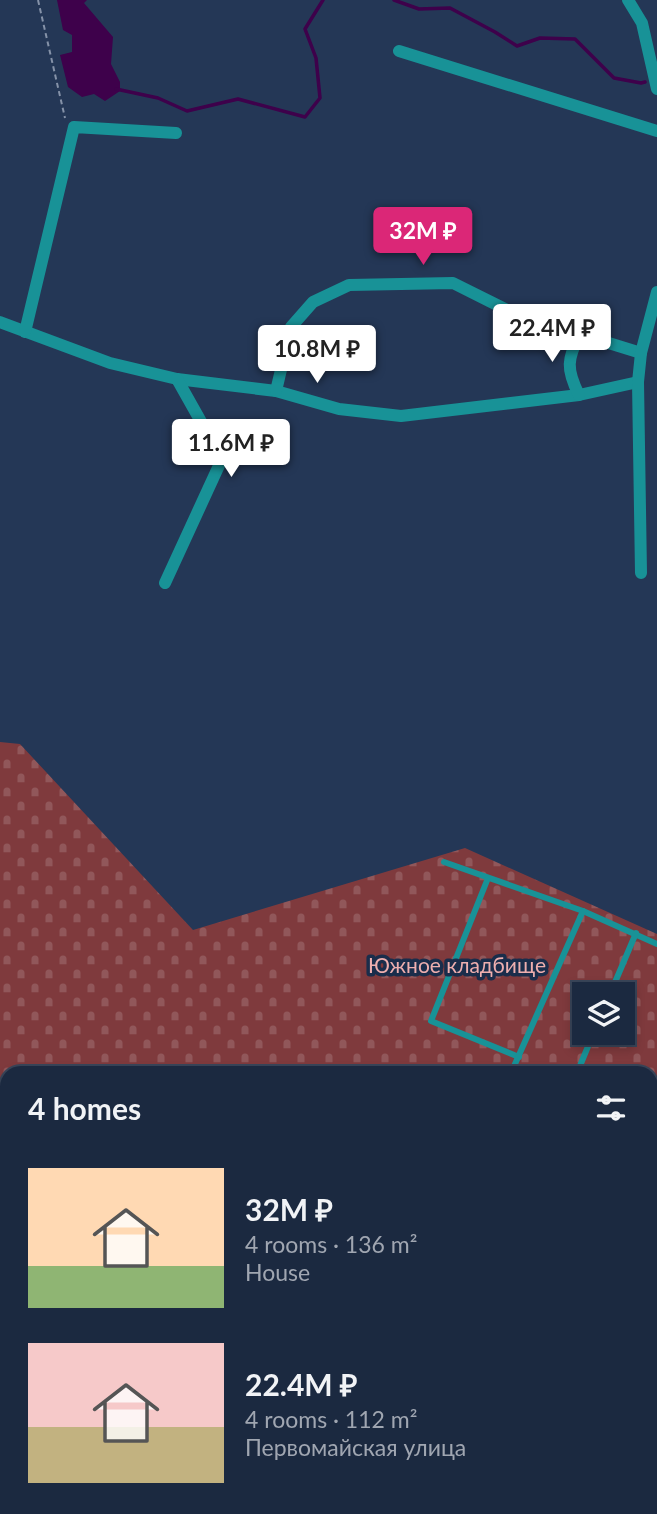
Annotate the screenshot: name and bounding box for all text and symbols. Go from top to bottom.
pin: 32M ₽ [374,208,472,267]
text: 32M ₽ [389,216,457,244]
pin: 22.4M ₽ [487,304,617,364]
text: 22.4M ₽ [509,313,595,341]
pin: 10.8M ₽ [252,326,382,385]
text: 10.8M ₽ [274,334,360,362]
pin: 11.6M ₽ [166,420,296,479]
text: 11.6M ₽ [188,428,274,456]
park label: Южное кладбище [368,952,546,977]
map controls [572,982,635,1045]
button: layers [572,982,635,1045]
icon: filters [592,1089,630,1127]
text: 4 homes [28,1090,141,1126]
text: 32M ₽ [245,1191,333,1227]
icon: home [84,1196,168,1280]
text: 4 rooms · 136 m² [245,1230,417,1258]
text: House [245,1258,310,1286]
text: 22.4M ₽ [245,1366,357,1402]
icon: home [84,1371,168,1455]
text: 4 rooms · 112 m² [245,1405,417,1433]
text: Первомайская улица [245,1433,466,1461]

